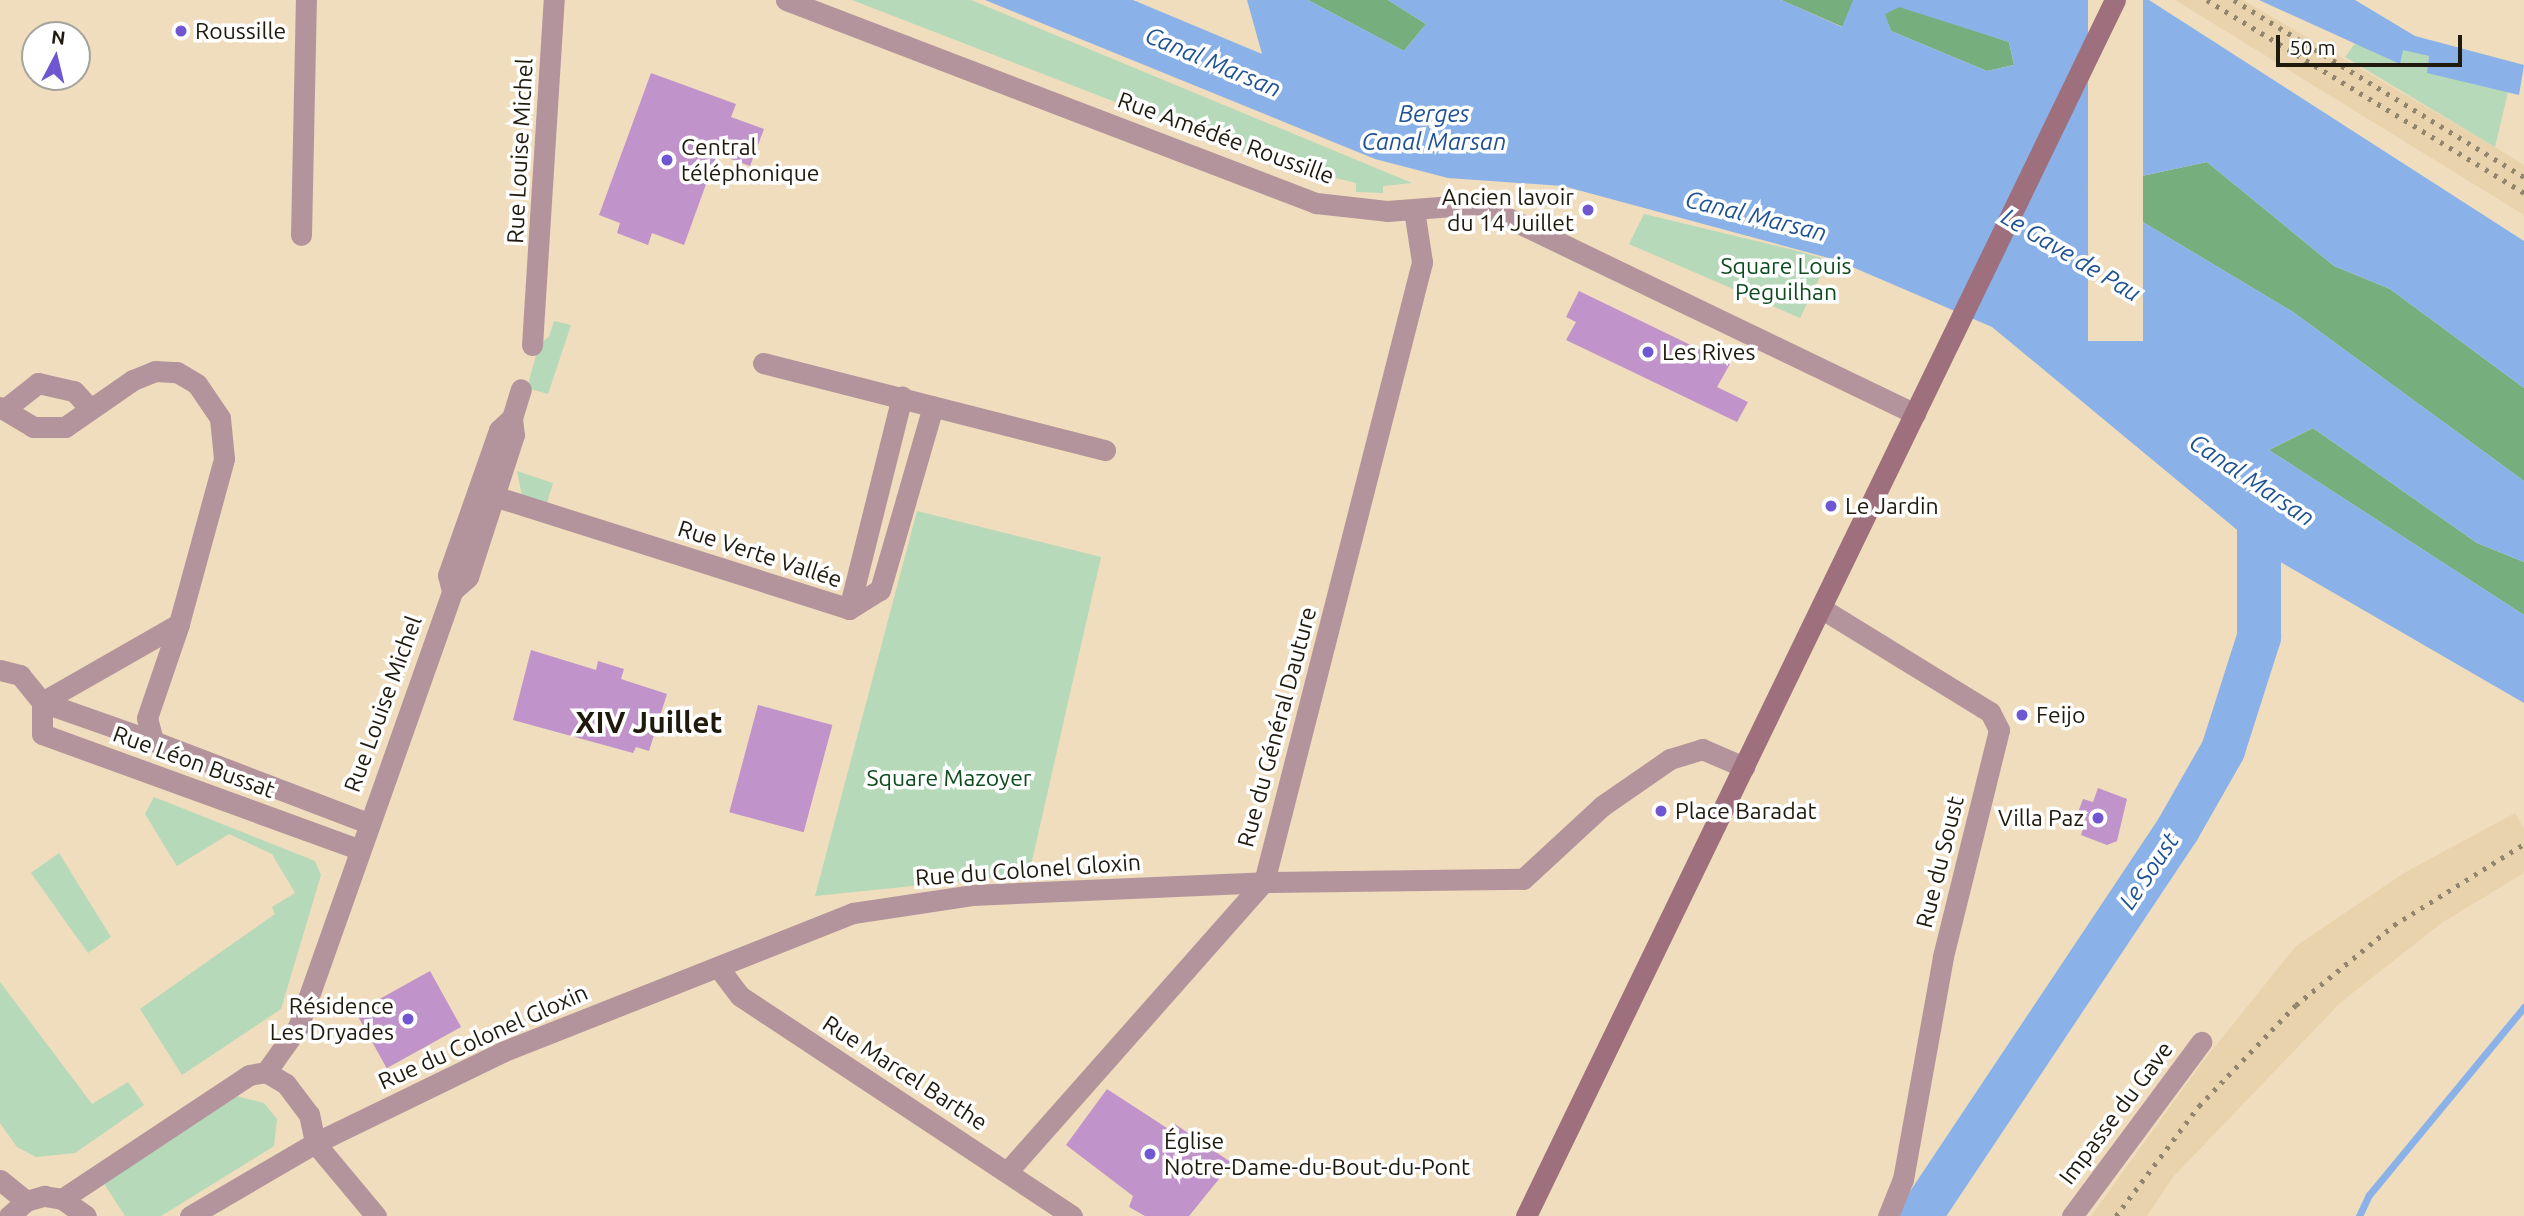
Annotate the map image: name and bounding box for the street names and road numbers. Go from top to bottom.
street label: Rue Louise Michel [501,58,539,244]
street label: Rue Amédée Roussille [1114,86,1338,190]
street label: Rue Verte Vallée [674,514,846,594]
street label: Rue du Général Dauture [1232,604,1322,850]
street label: Rue Louise Michel [338,612,428,796]
street label: Rue Léon Bussat [109,720,279,804]
street label: Rue du Soust [1910,793,1970,931]
street label: Rue du Colonel Gloxin [914,848,1142,892]
street label: Rue du Colonel Gloxin [374,978,592,1096]
street label: Rue Marcel Barthe [818,1010,992,1136]
street label: Impasse du Gave [2053,1036,2179,1190]

